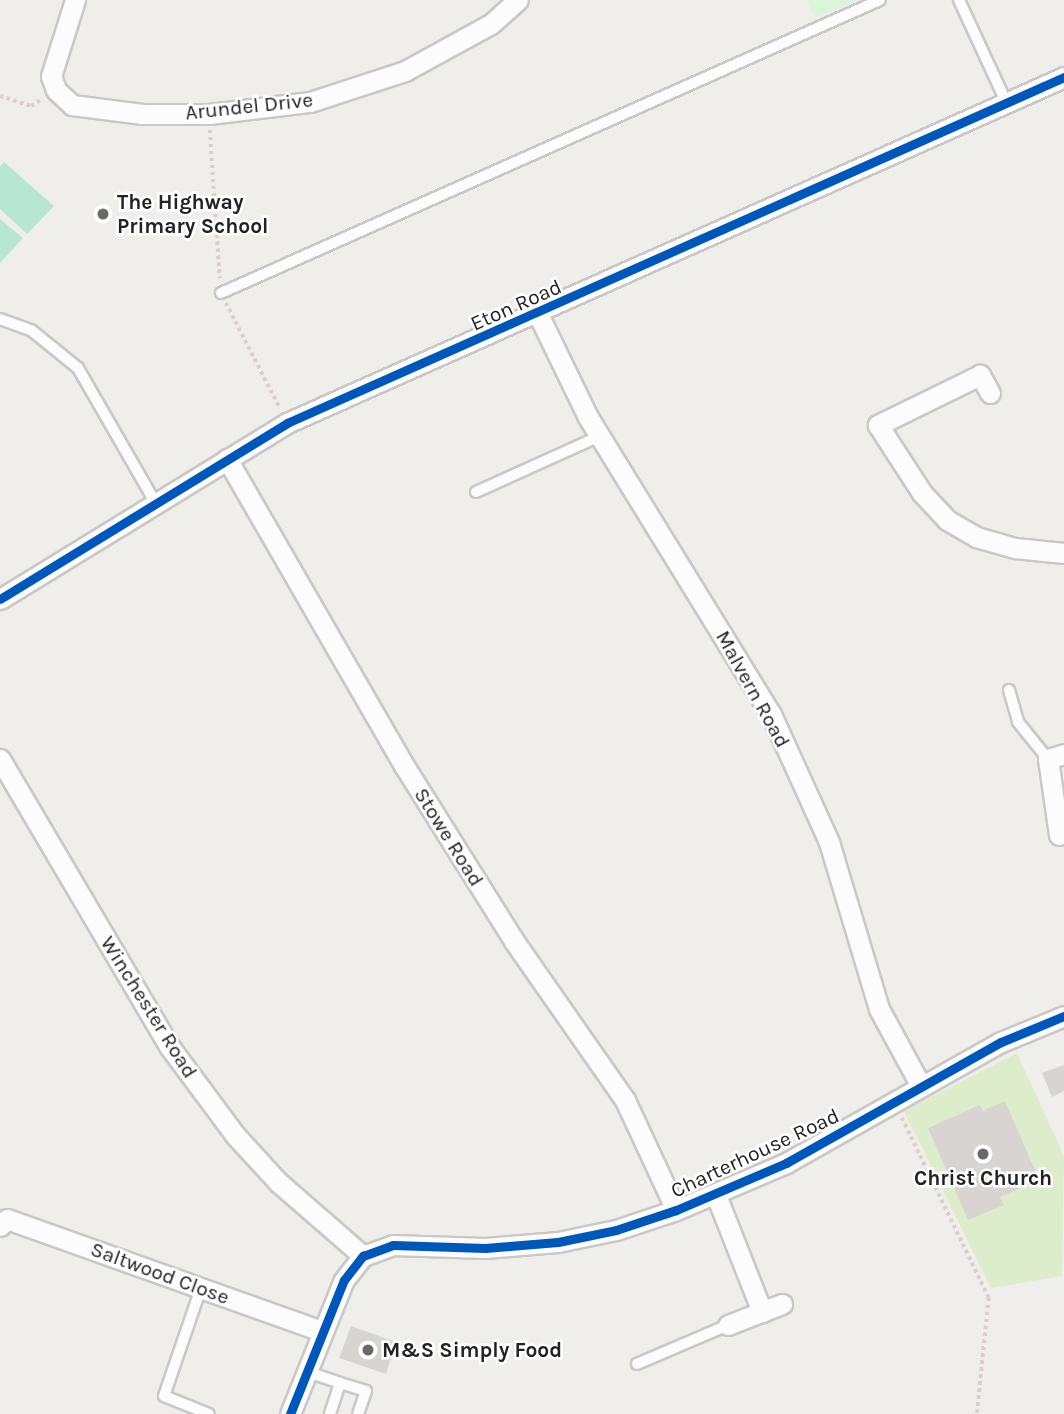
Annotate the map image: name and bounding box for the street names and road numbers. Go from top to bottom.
street label: Arundel Drive [184,87,314,125]
street label: Eton Road [466,274,566,336]
street label: Malvern Road [710,626,796,752]
street label: Stowe Road [409,783,489,891]
street label: Winchester Road [95,931,203,1083]
street label: Charterhouse Road [667,1103,843,1203]
street label: Saltwood Close [87,1236,233,1310]

